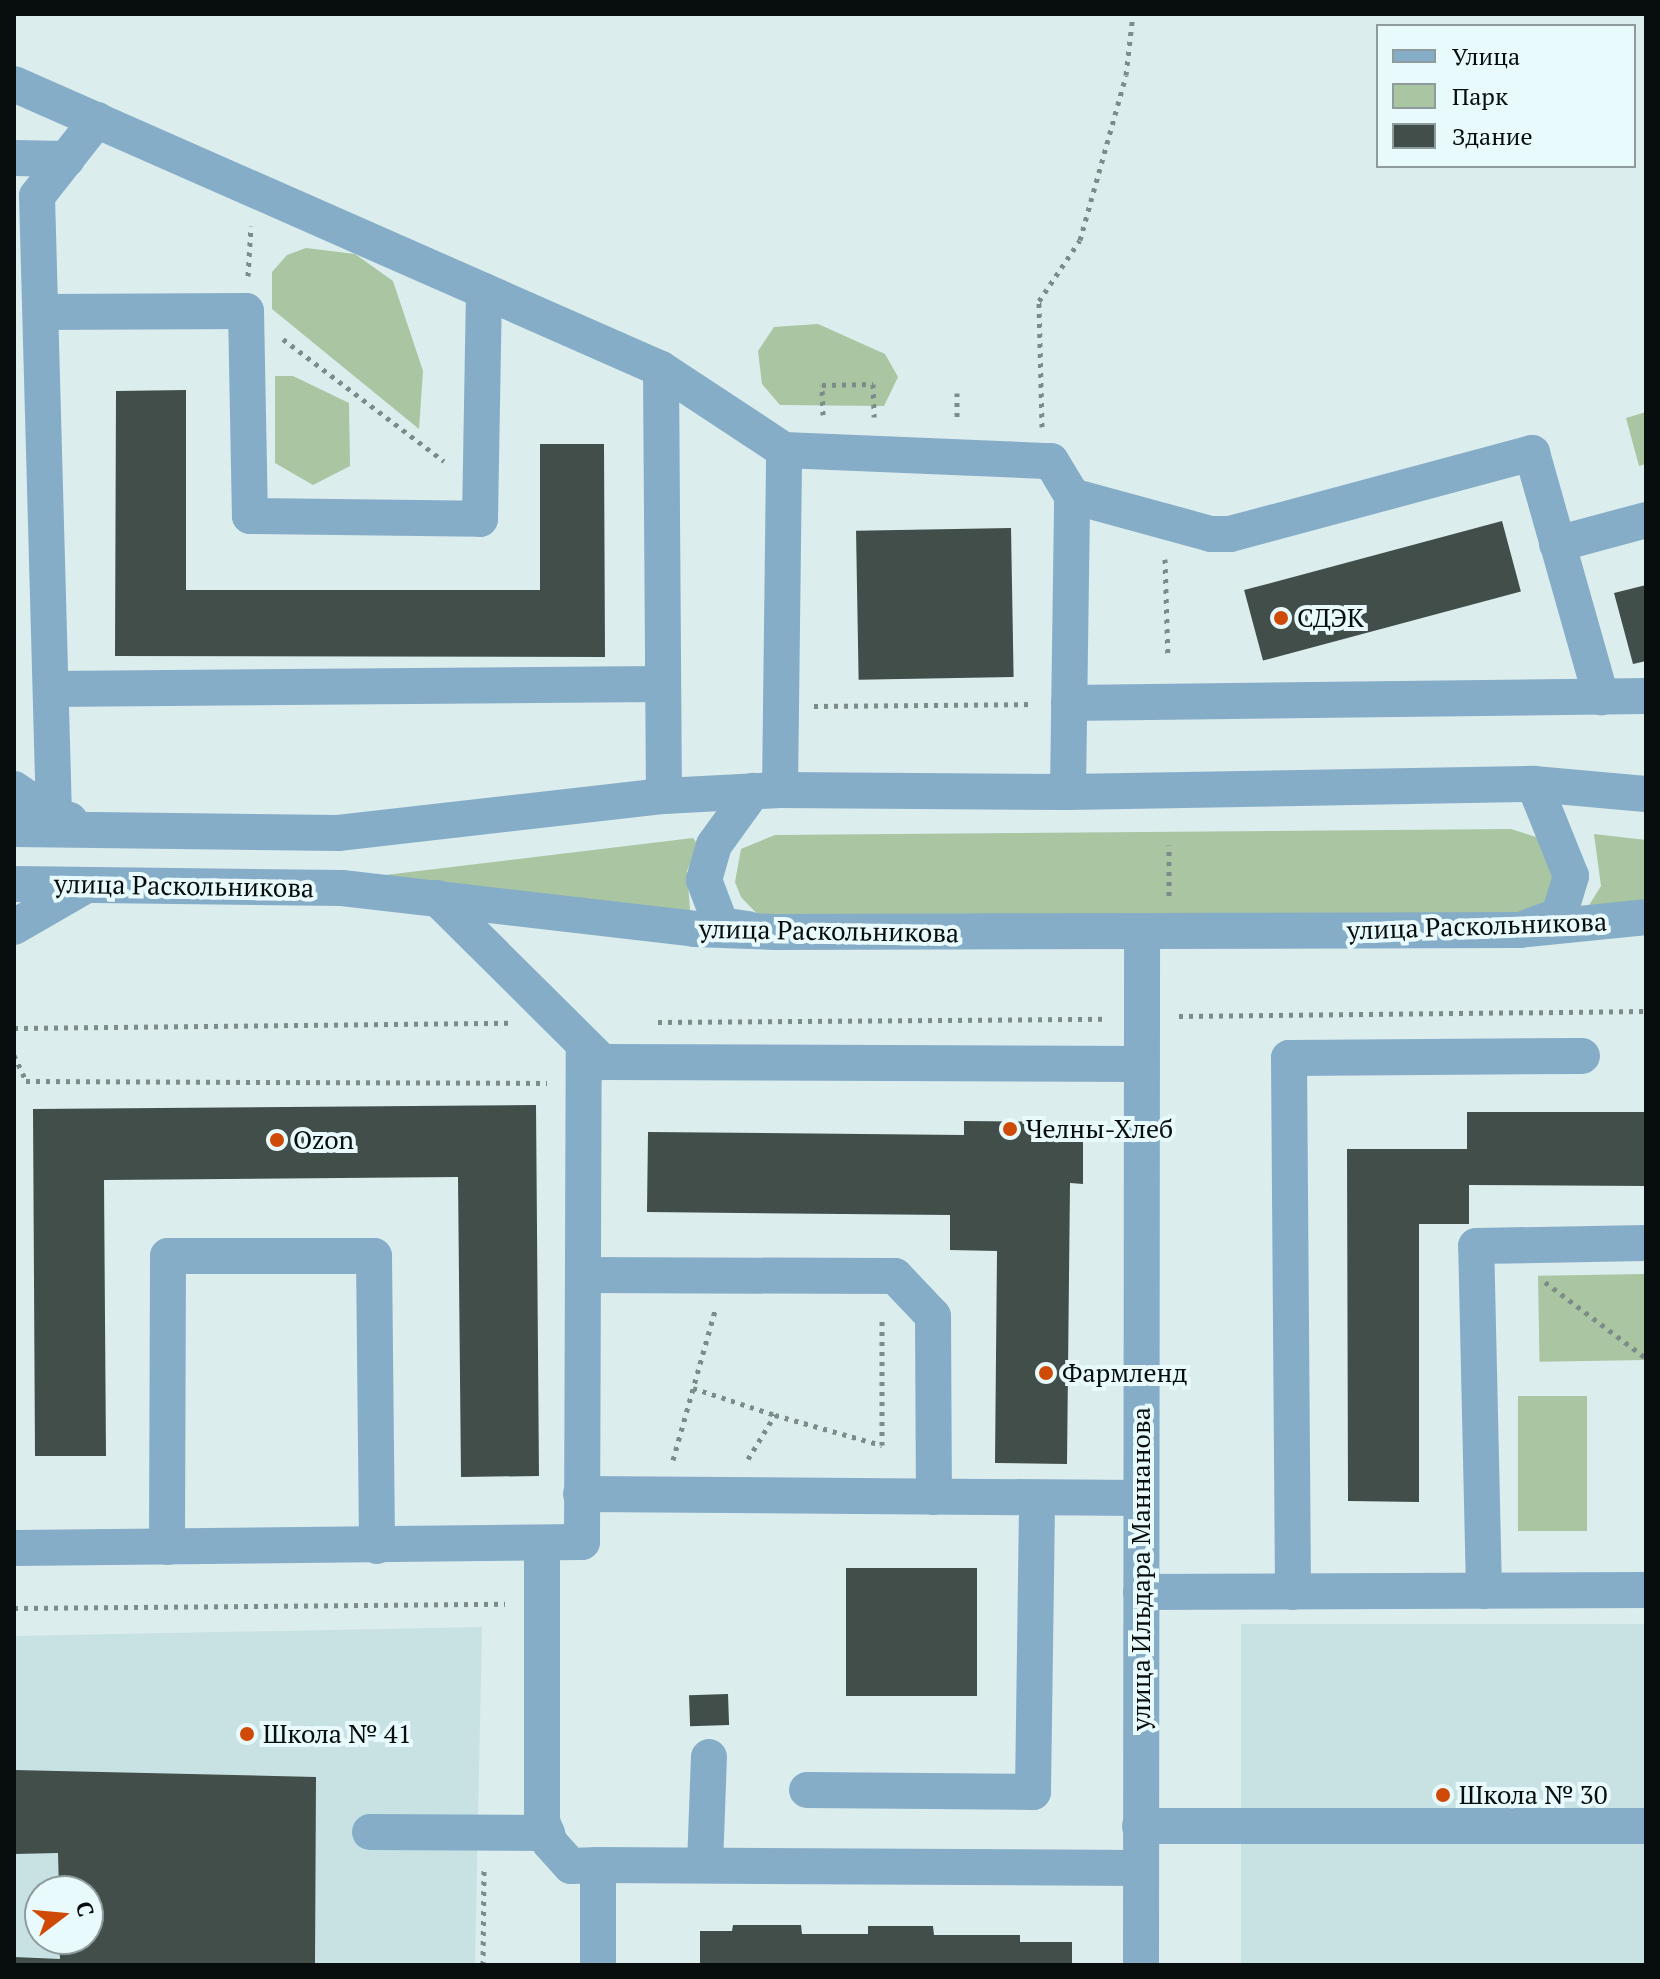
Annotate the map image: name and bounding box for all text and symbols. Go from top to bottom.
legend [1376,24,1636,168]
text: Улица [1452,40,1520,72]
text: Парк [1452,80,1508,112]
text: Здание [1452,120,1533,152]
place label: СДЭК [1297,602,1364,634]
marker: СДЭК [1272,609,1290,627]
street label: улица Раскольникова [54,868,314,904]
street label: улица Раскольникова [1346,906,1608,946]
street label: улица Раскольникова [699,913,959,949]
place label: Челны-Хлеб [1026,1113,1173,1145]
marker: Челны-Хлеб [1001,1120,1019,1138]
place label: Ozon [293,1124,354,1156]
marker: Ozon [268,1131,286,1149]
place label: Фармленд [1062,1357,1187,1389]
marker: Фармленд [1037,1364,1055,1382]
street label: улица Ильдара Маннанова [1125,1407,1157,1731]
place label: Школа № 41 [263,1718,412,1750]
marker: Школа № 41 [238,1725,256,1743]
place label: Школа № 30 [1459,1779,1608,1811]
marker: Школа № 30 [1434,1786,1452,1804]
north arrow [24,1875,104,1955]
text: С [70,1898,102,1920]

